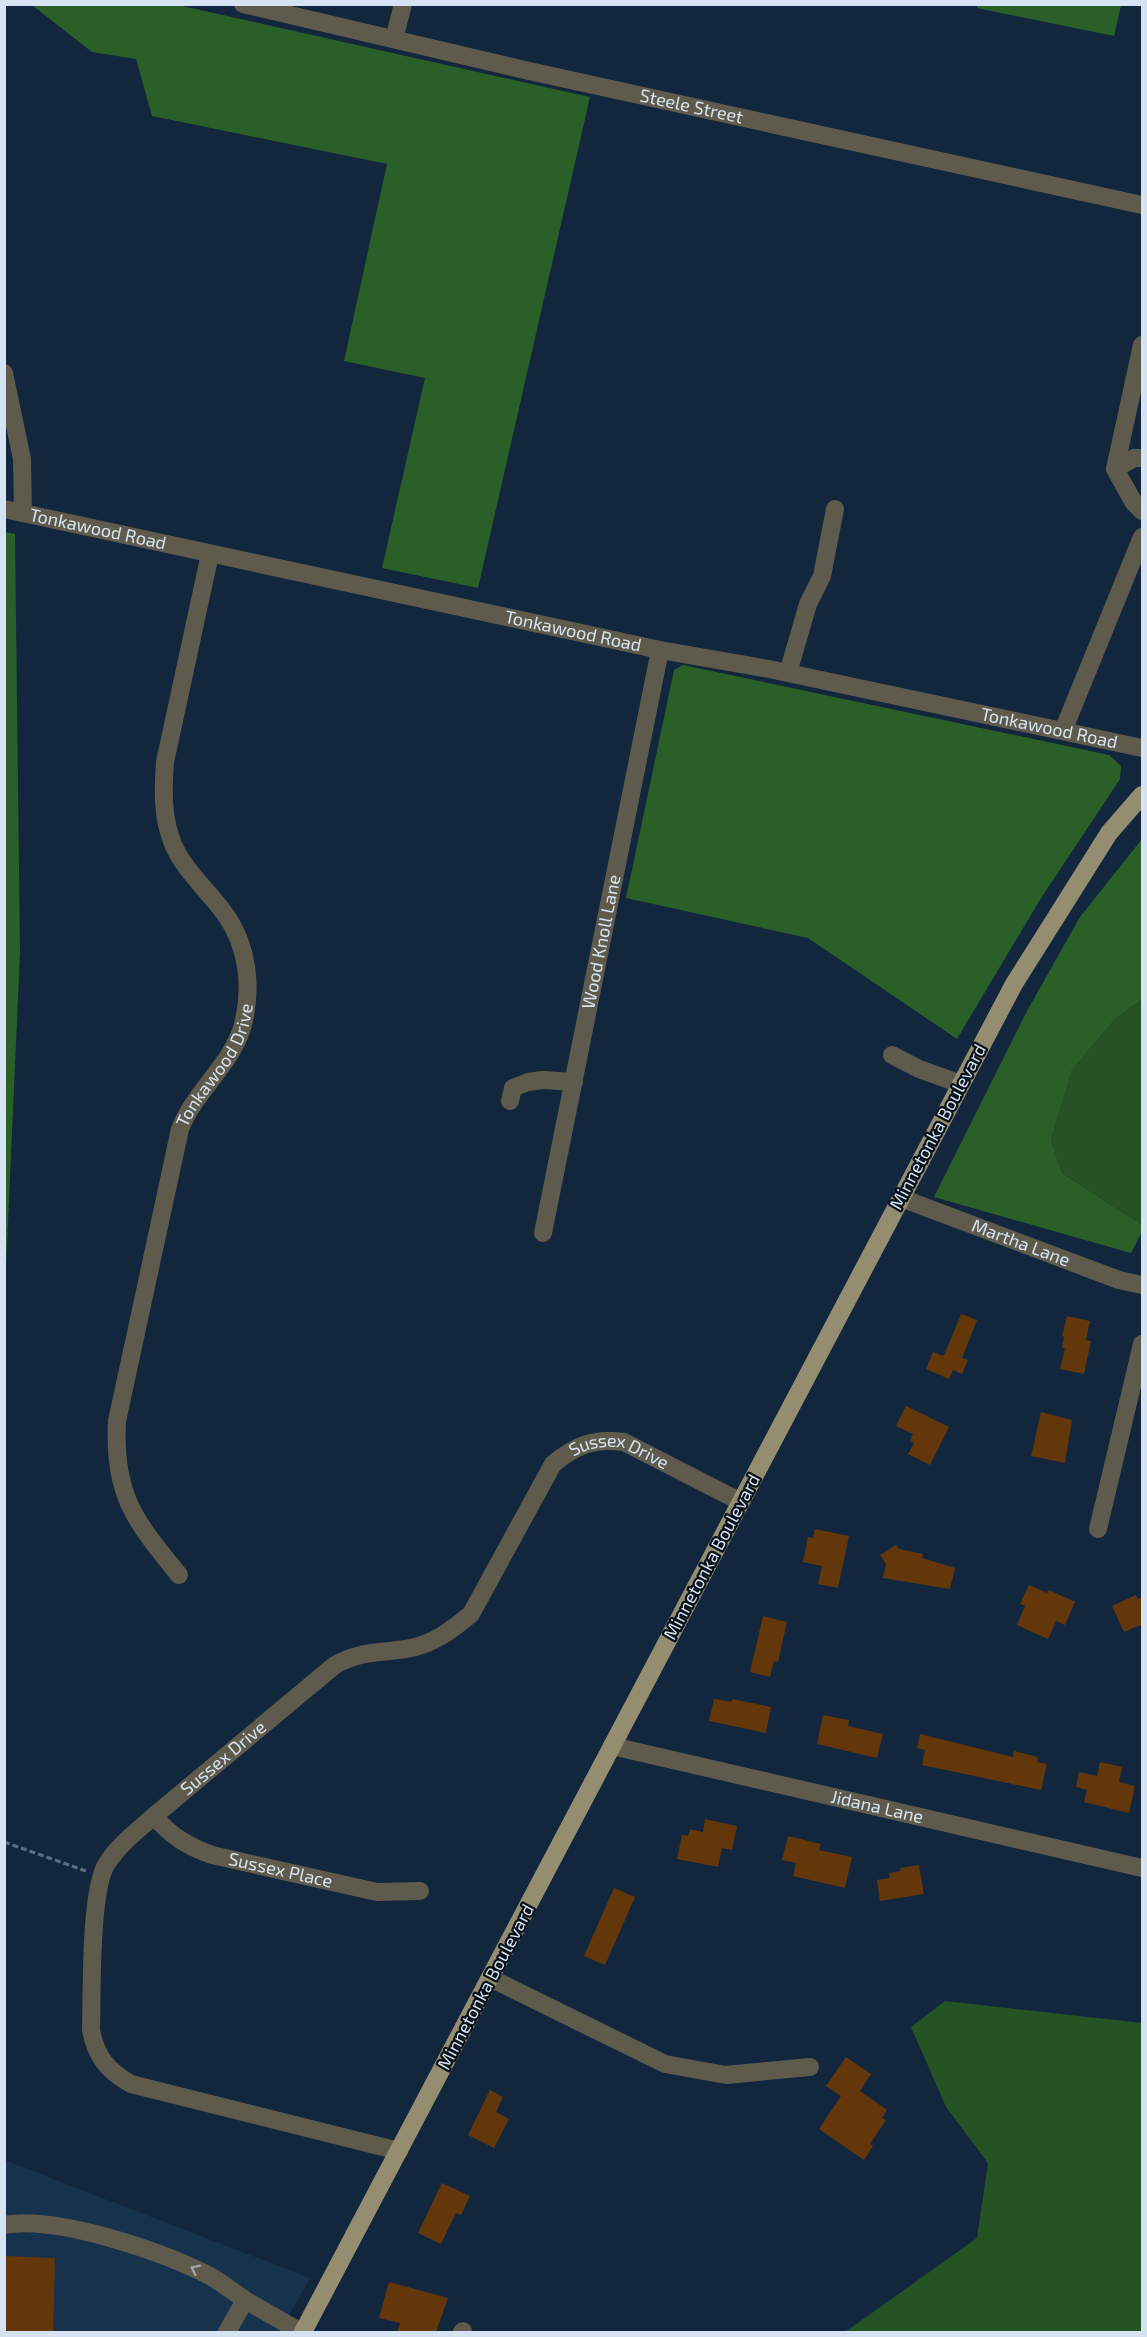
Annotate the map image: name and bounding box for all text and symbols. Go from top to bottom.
street label: Steele Street [638,84,746,128]
street label: Tonkawood Road [28,503,168,554]
street label: Tonkawood Road [503,605,644,656]
street label: Tonkawood Road [979,702,1120,753]
street label: Wood Knoll Lane [576,873,625,1011]
street label: Tonkawood Drive [170,1002,257,1130]
street label: Minnetonka Boulevard [884,1040,990,1213]
street label: Martha Lane [969,1214,1073,1271]
street label: Sussex Drive [565,1429,673,1473]
street label: Minnetonka Boulevard [658,1470,764,1643]
street label: Sussex Drive [176,1715,270,1799]
street label: Jidana Lane [829,1785,926,1827]
street label: Sussex Place [227,1847,335,1892]
street label: Minnetonka Boulevard [432,1900,538,2073]
one-way arrow [191,2265,202,2277]

